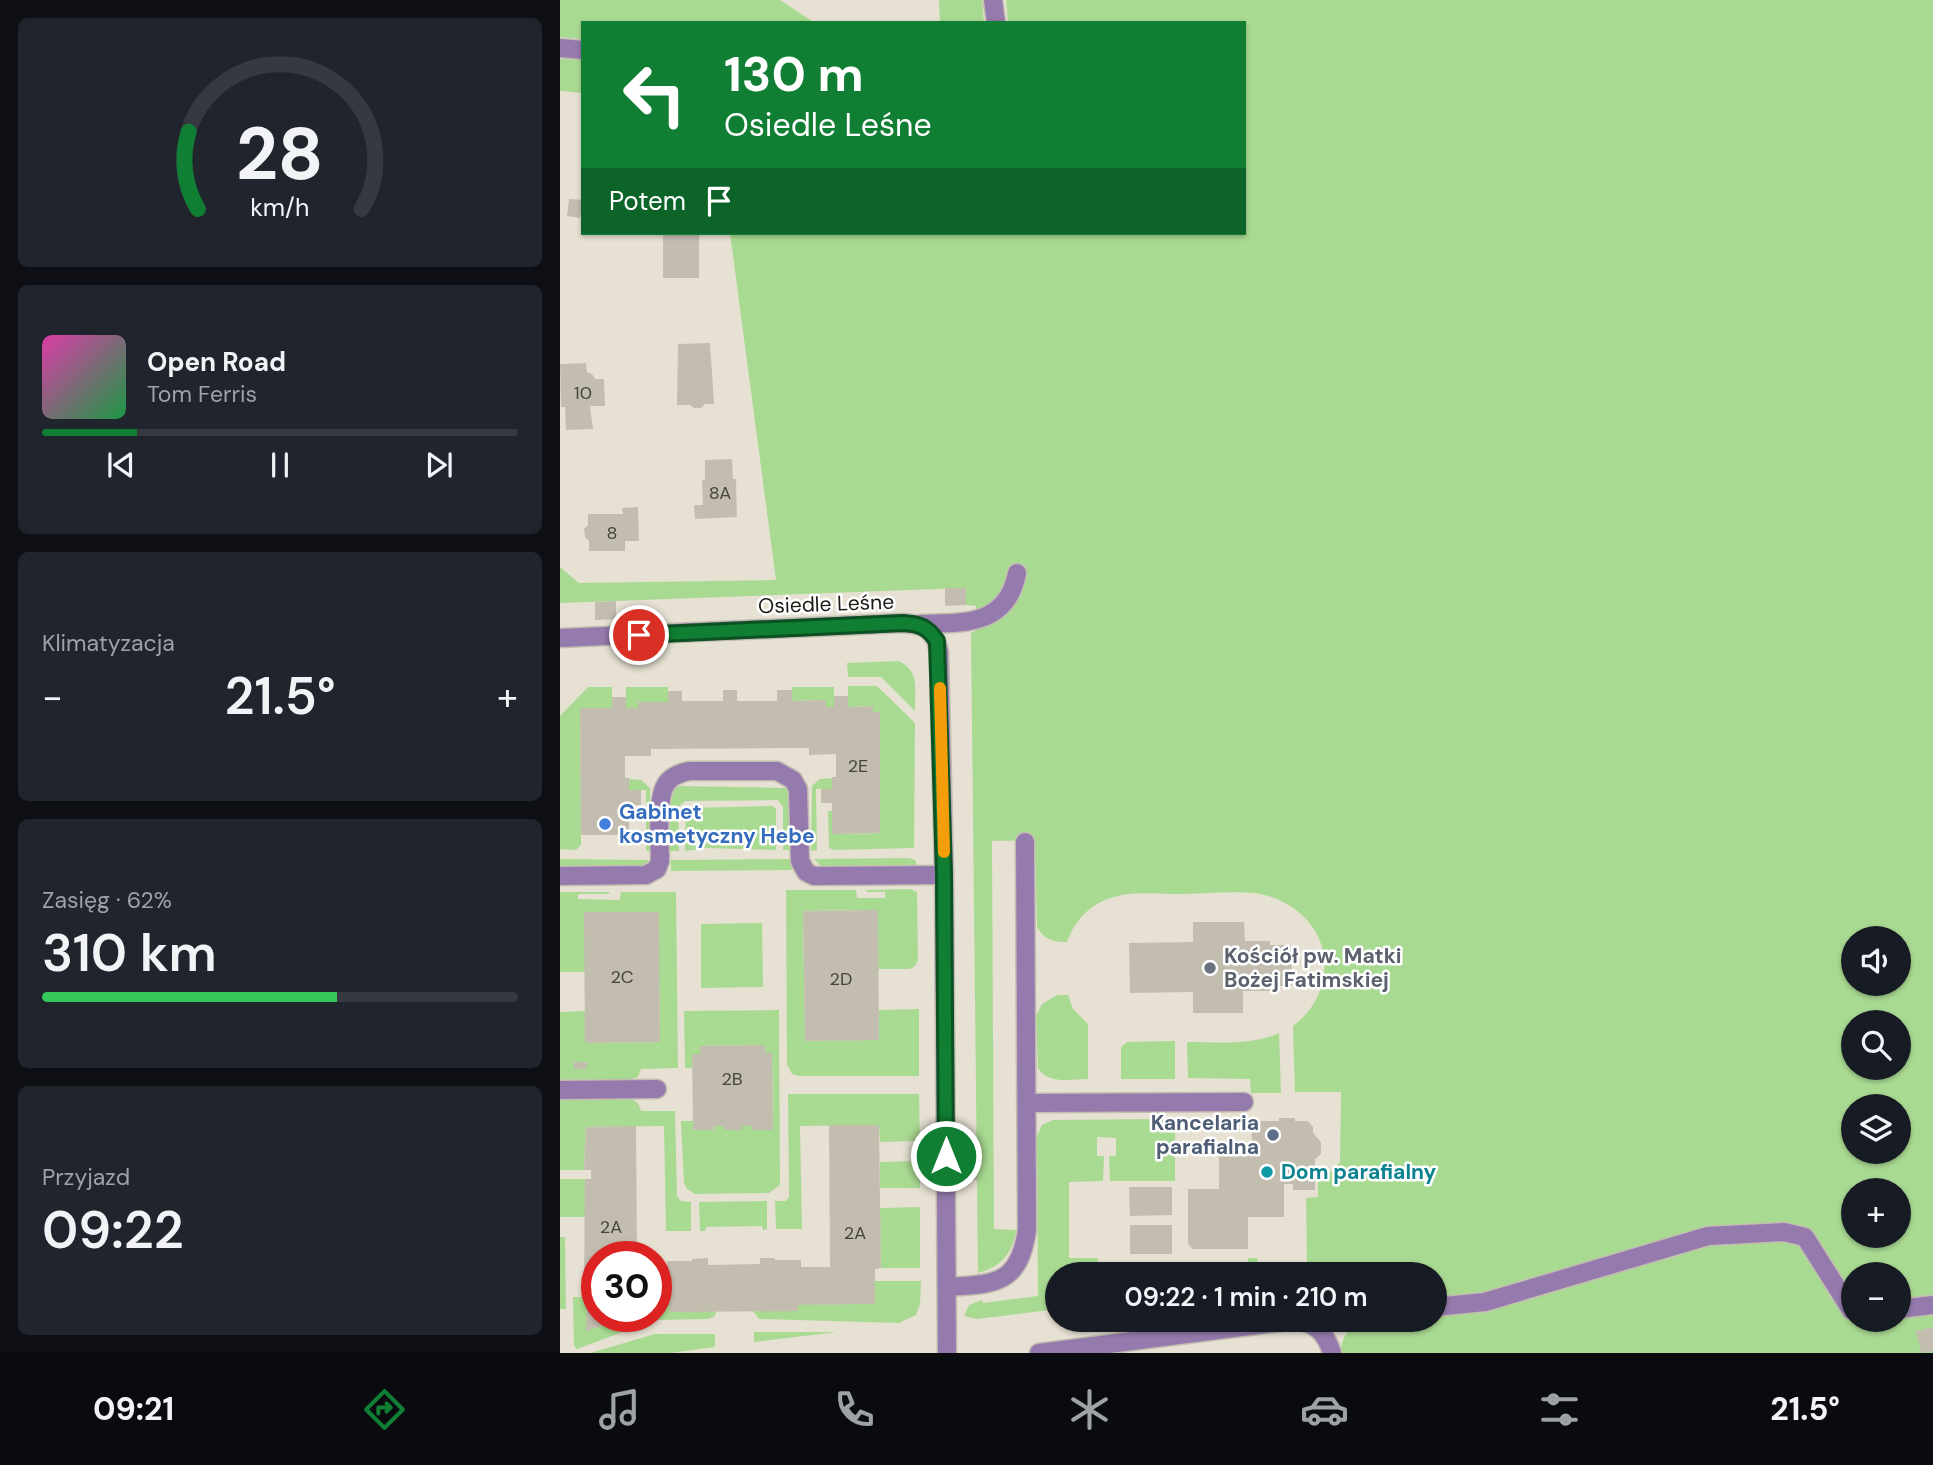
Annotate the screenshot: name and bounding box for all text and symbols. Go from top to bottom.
text: 130 m [724,42,864,106]
icon: left [609,49,700,140]
text: Osiedle Leśne [724,104,932,146]
text: 28 [236,107,324,202]
icon: arrive [700,182,738,220]
text: Potem [609,184,686,218]
text: km/h [250,190,310,223]
text: Open Road [147,345,286,379]
text: Tom Ferris [147,379,257,409]
house number: 10 [574,381,592,405]
icon: previous [102,446,140,484]
icon: pause [261,446,299,484]
icon: next [420,446,458,484]
house number: 8A [709,481,731,505]
house number: 8 [607,521,617,545]
street label: Osiedle Leśne [757,588,895,620]
pin [609,605,669,665]
icon: arrive [620,616,658,654]
text: Klimatyzacja [42,628,175,658]
text: 21.5° [224,662,336,730]
text: − [42,672,63,722]
text: + [497,672,518,722]
house number: 2E [848,754,868,778]
place label: Gabinet kosmetyczny Hebe [619,798,815,850]
marker: Gabinet kosmetyczny Hebe [597,816,613,832]
text: Zasięg · 62% [42,885,172,915]
text: 310 km [42,919,217,987]
map controls [1841,926,1911,1332]
button: sound [1841,926,1911,996]
place label: Kościół pw. Matki Bożej Fatimskiej [1224,942,1402,994]
marker: Kościół pw. Matki Bożej Fatimskiej [1202,960,1218,976]
house number: 2C [610,965,634,989]
house number: 2D [830,967,852,991]
button: search [1841,1010,1911,1080]
house number: 2B [721,1067,743,1091]
button: layers [1841,1094,1911,1164]
place label: Kancelaria parafialna [1151,1109,1259,1161]
position arrow [909,1119,983,1193]
marker: Kancelaria parafialna [1265,1127,1281,1143]
place label: Dom parafialny [1281,1158,1437,1186]
text: Przyjazd [42,1162,130,1192]
marker: Dom parafialny [1259,1164,1275,1180]
button: + [1841,1178,1911,1248]
text: 09:22 [42,1196,184,1264]
house number: 2A [600,1215,622,1239]
house number: 2A [844,1221,866,1245]
speed limit sign: 30 [581,1241,672,1332]
button: − [1841,1262,1911,1332]
text: 09:22 · 1 min · 210 m [1124,1280,1368,1314]
icon: directions [360,1385,409,1434]
icon: music [595,1385,644,1434]
icon: phone [830,1385,879,1434]
icon: climate [1065,1385,1114,1434]
icon: car [1300,1385,1349,1434]
icon: filters [1535,1385,1584,1434]
text: 09:21 [93,1388,174,1430]
text: 21.5° [1770,1388,1840,1430]

